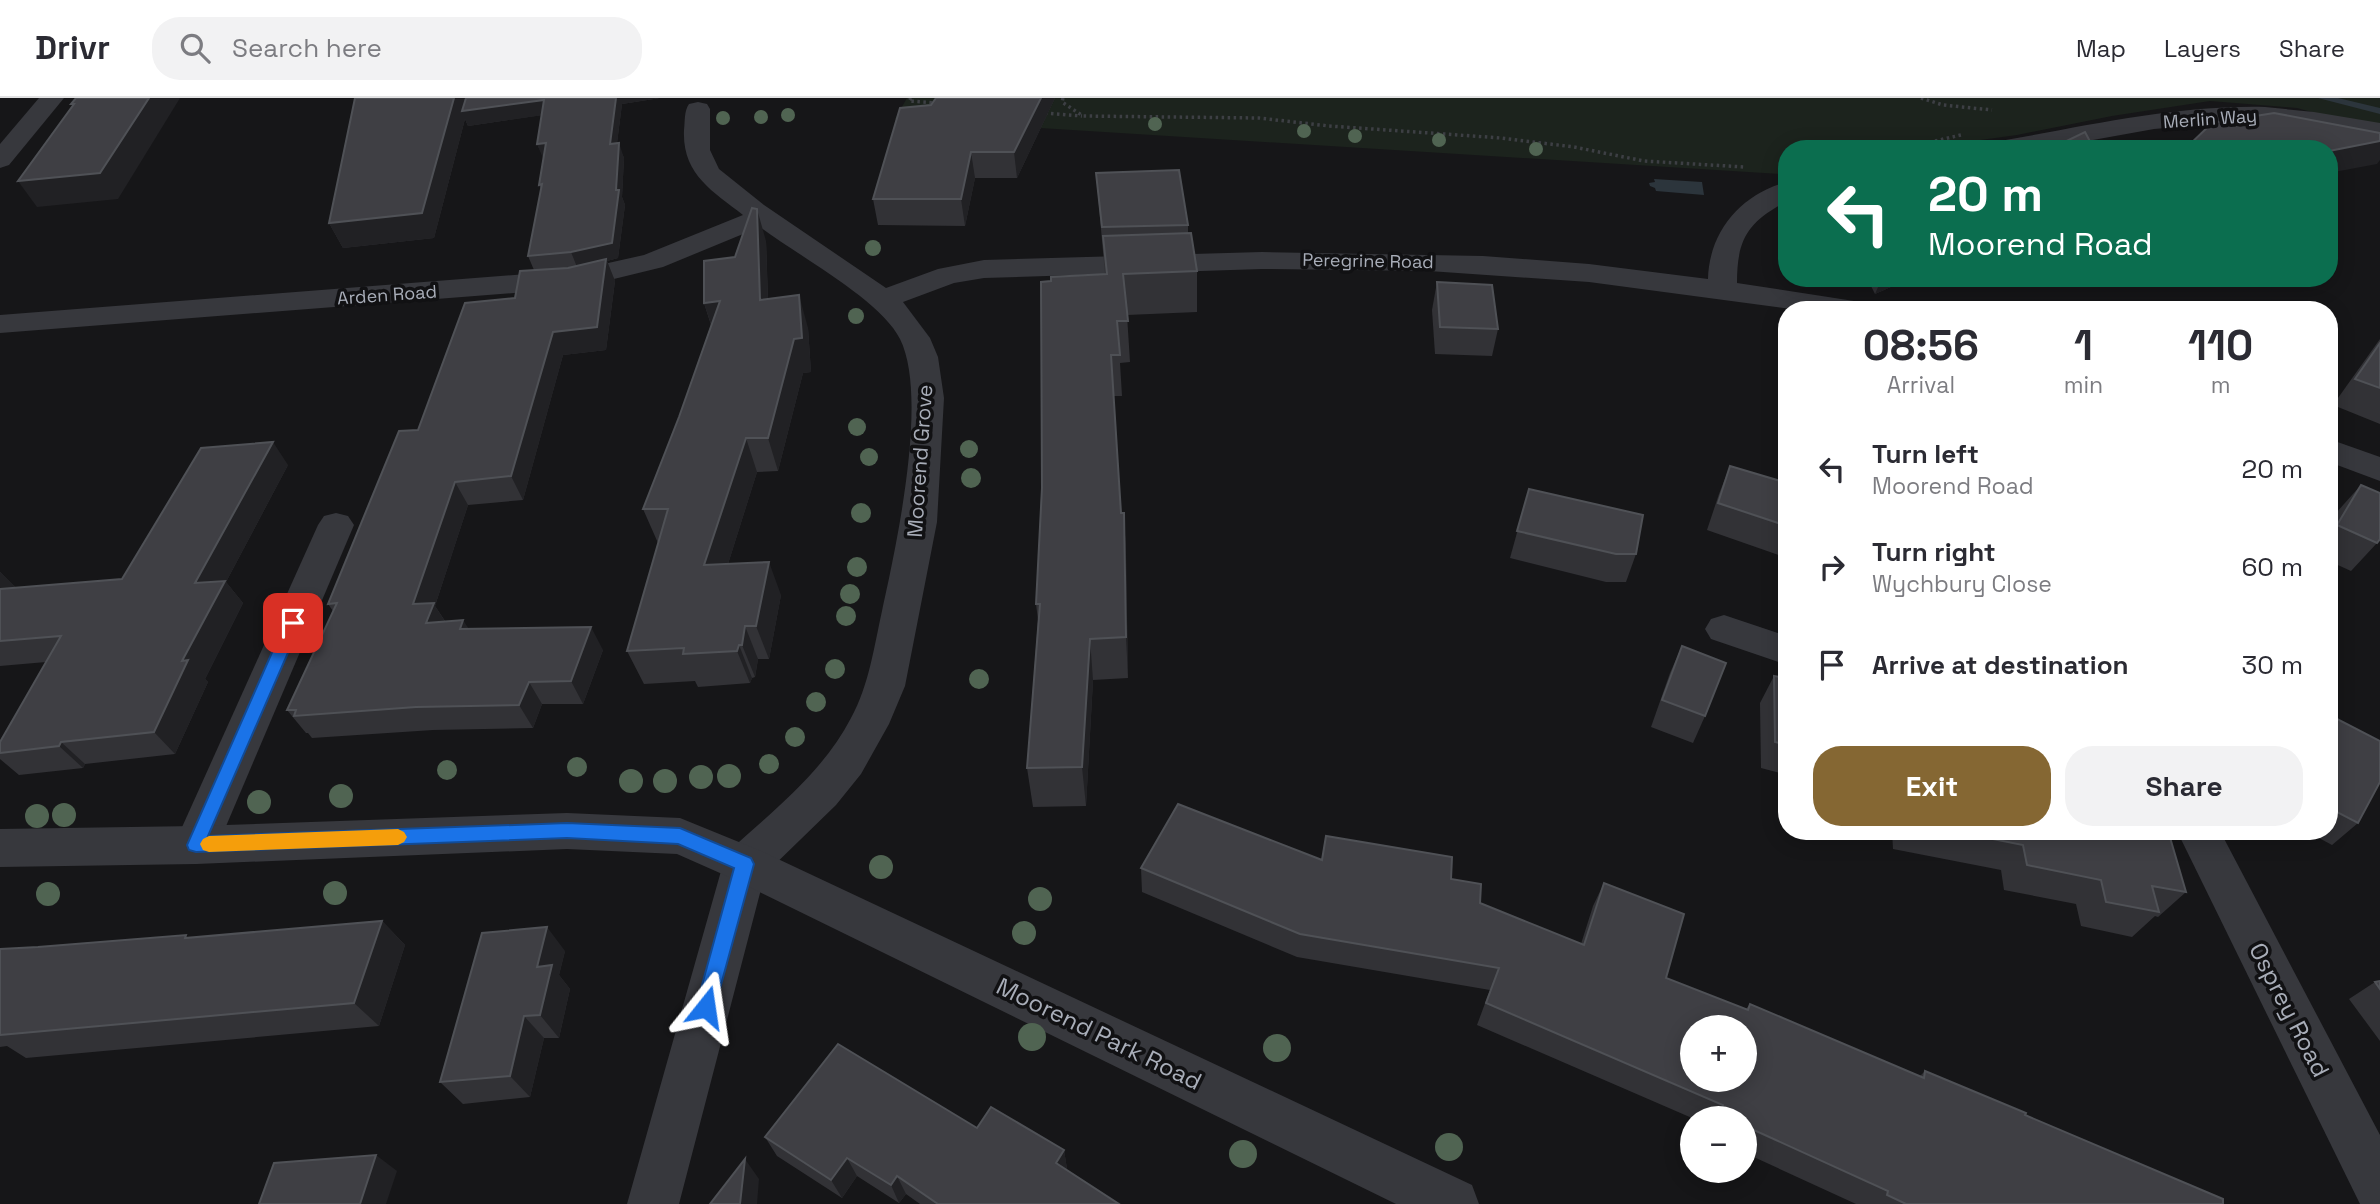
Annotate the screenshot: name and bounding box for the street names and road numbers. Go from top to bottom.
street label: Merlin Way [2162,104,2258,133]
street label: Peregrine Road [1302,248,1434,273]
street label: Arden Road [336,280,438,309]
street label: Moorend Grove [901,384,938,538]
street label: Osprey Road [2242,937,2337,1082]
street label: Moorend Park Road [991,970,1207,1097]

